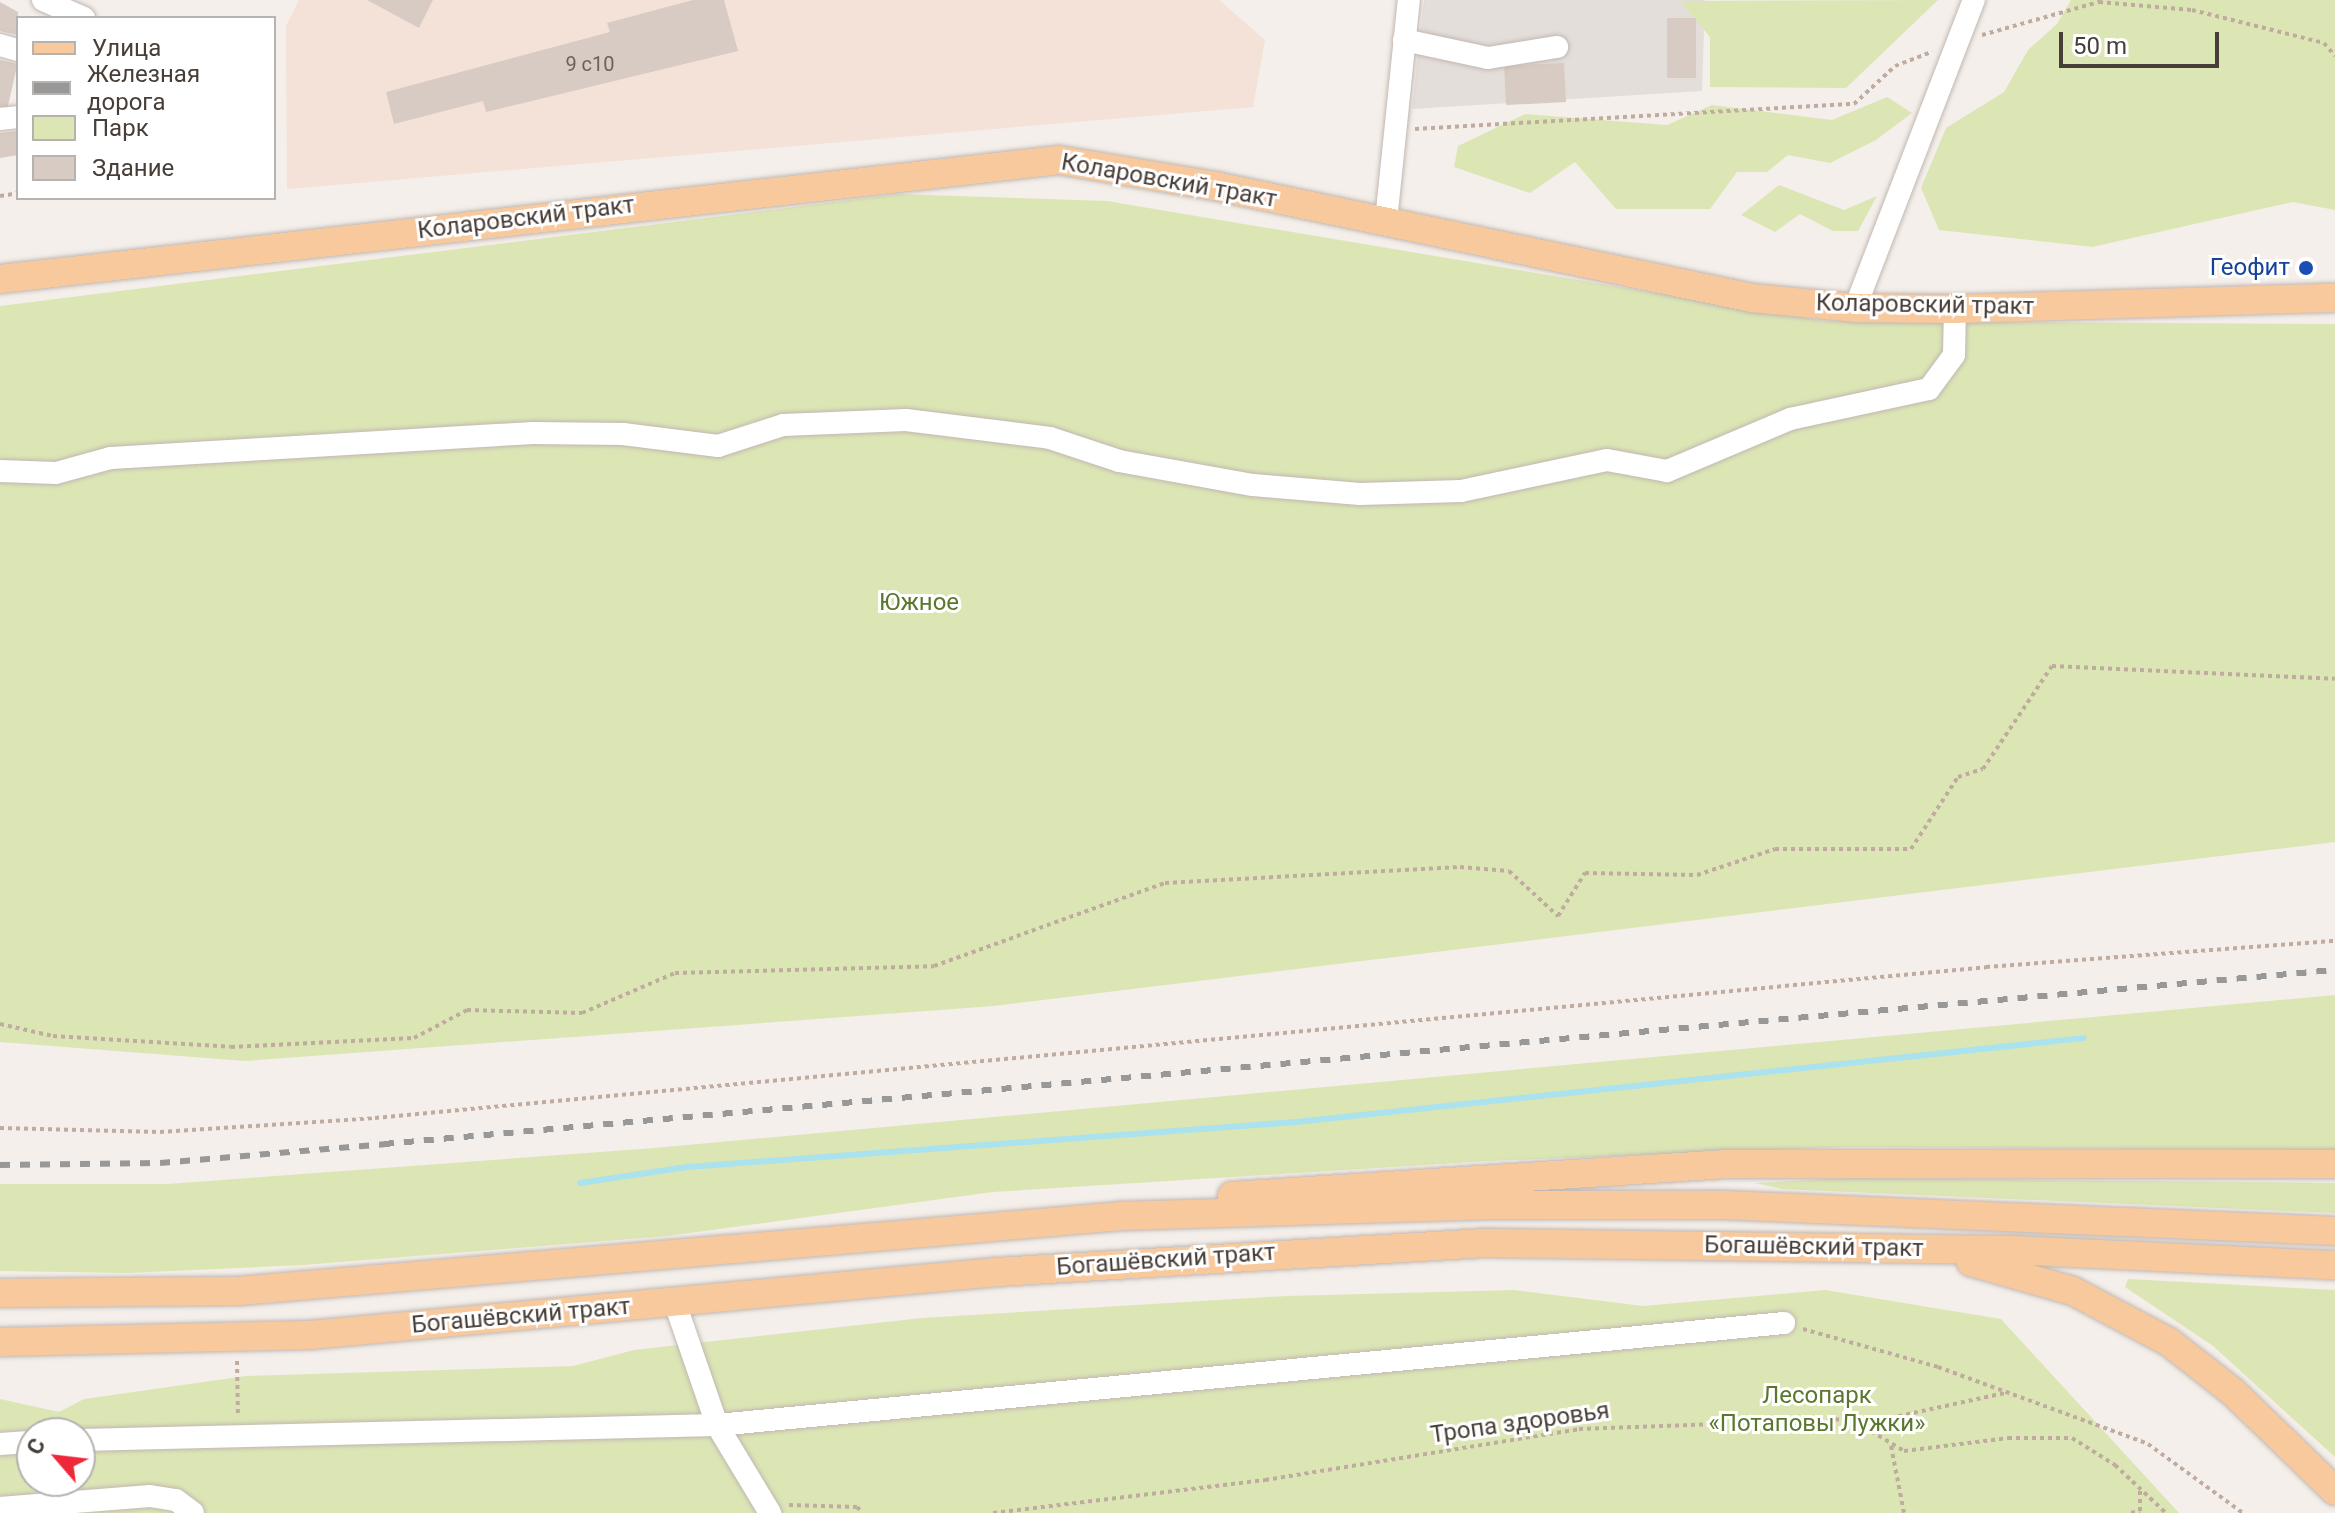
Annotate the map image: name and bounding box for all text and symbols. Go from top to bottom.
legend [16,16,276,200]
scale bar [2063,16,2223,66]
text: 50 m [2073,32,2127,60]
text: Улица [92,34,161,62]
house number: 9 с10 [565,52,615,76]
text: Железная дорога [87,60,200,116]
text: Парк [92,114,149,142]
street label: Коларовский тракт [1059,148,1279,214]
text: Здание [92,154,174,182]
street label: Коларовский тракт [416,190,636,246]
place label: Геофит [2210,254,2290,282]
marker: Геофит [2297,259,2315,277]
street label: Коларовский тракт [1816,289,2034,321]
park label: Южное [879,589,959,617]
street label: Богашёвский тракт [1704,1231,1924,1263]
street label: Богашёвский тракт [1055,1238,1277,1282]
street label: Богашёвский тракт [410,1292,632,1340]
park label: Лесопарк «Потаповы Лужки» [1709,1382,1925,1438]
street label: Тропа здоровья [1429,1396,1611,1450]
north arrow [16,1417,96,1497]
text: С [22,1434,51,1459]

